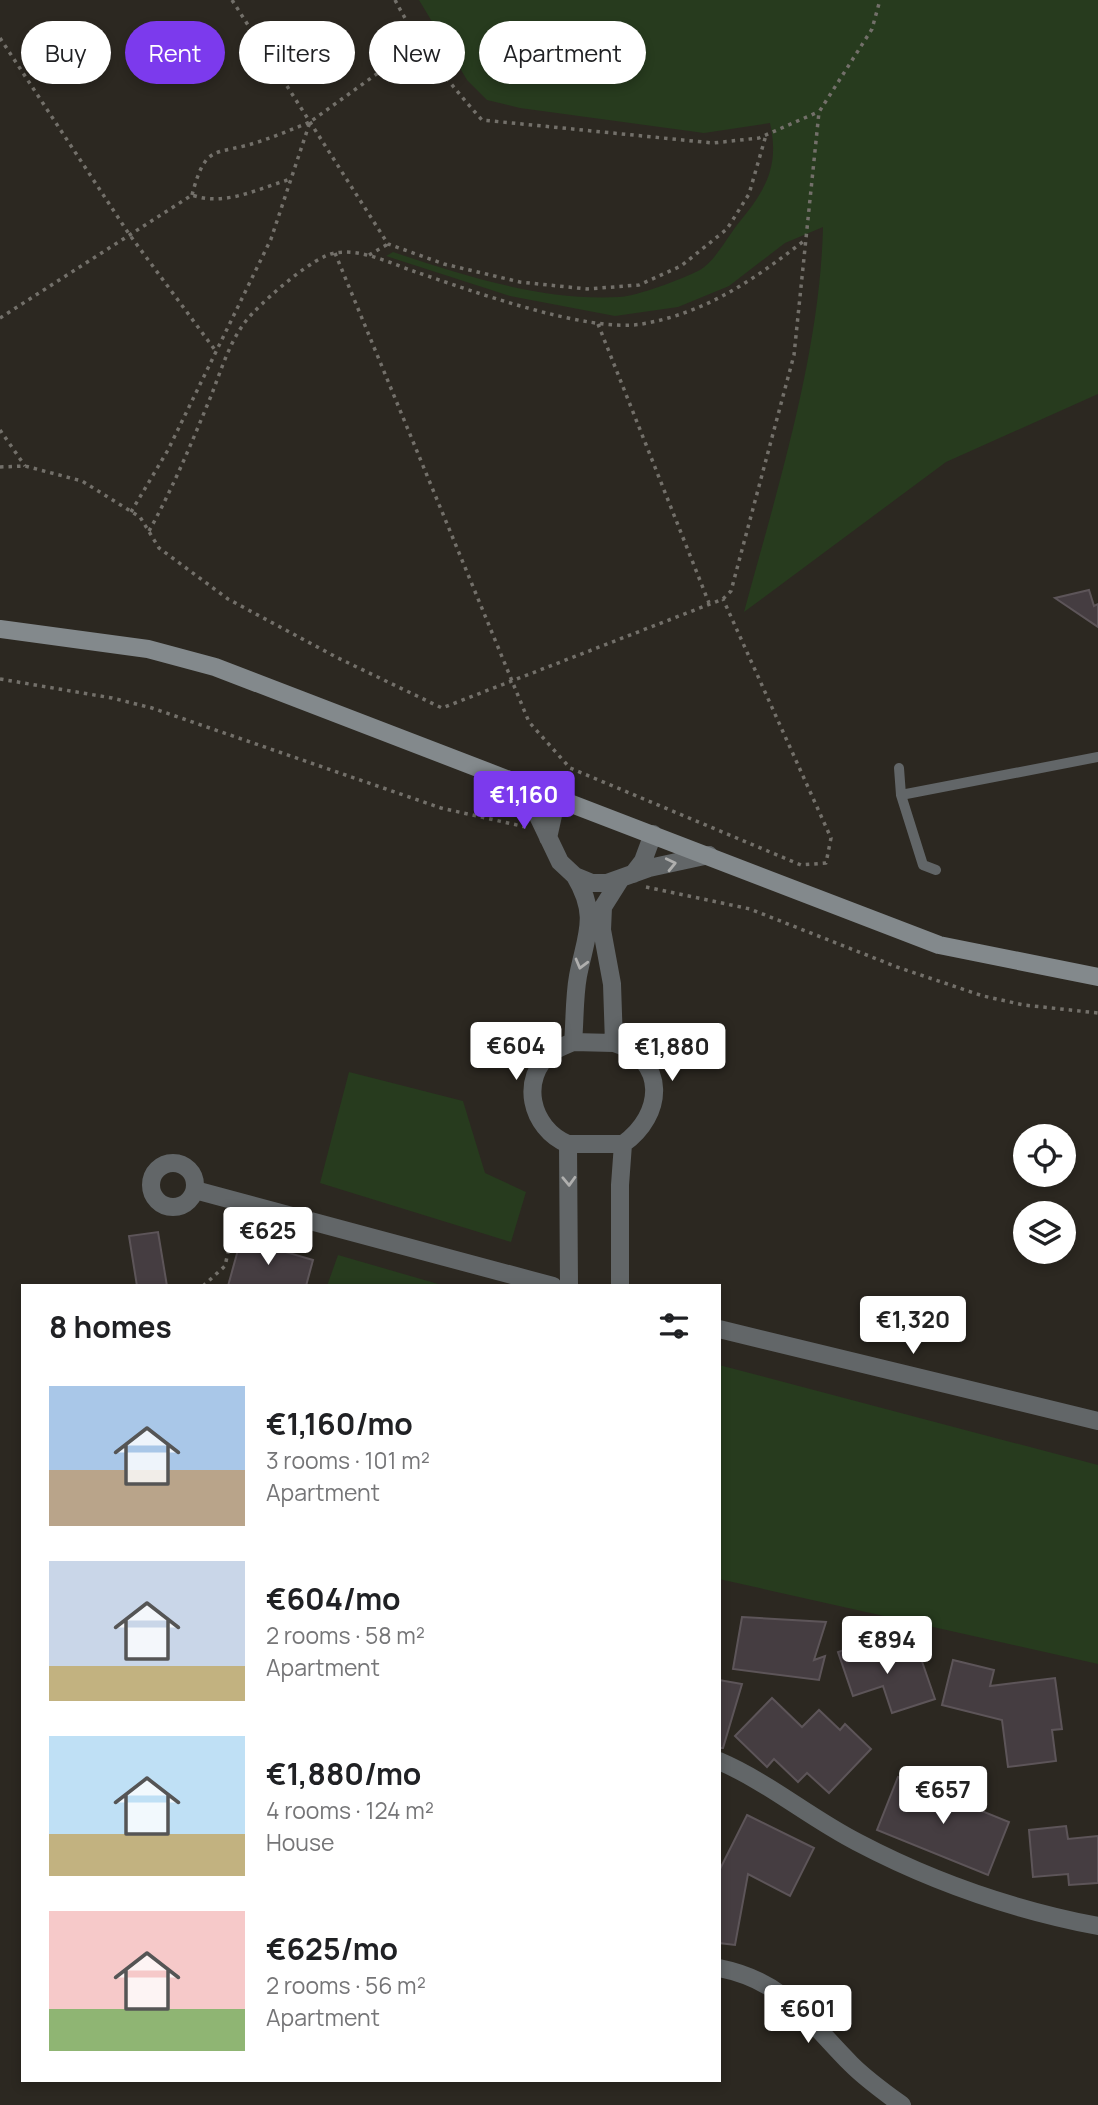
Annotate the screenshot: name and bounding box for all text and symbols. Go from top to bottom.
chip: Buy [21,21,111,84]
chip: Rent [125,21,225,84]
chip: Filters [239,21,355,84]
chip: New [369,21,465,84]
chip: Apartment [479,21,646,84]
pin: €1,160 [467,772,581,831]
text: €1,160 [490,778,558,810]
one-way arrow [664,857,676,872]
one-way arrow [575,958,590,970]
pin: €604 [475,1023,557,1082]
pin: €1,880 [615,1024,729,1083]
text: €604 [486,1029,546,1061]
text: €1,880 [634,1030,710,1062]
map controls [1013,1124,1076,1264]
button: locate [1013,1124,1076,1187]
one-way arrow [562,1176,577,1187]
button: layers [1013,1201,1076,1264]
pin: €625 [227,1208,309,1267]
text: €625 [239,1214,297,1246]
pin: €1,320 [856,1296,970,1356]
text: €1,320 [876,1303,950,1335]
text: 8 homes [49,1306,172,1347]
icon: filters [655,1307,693,1345]
text: €1,160/mo [266,1403,413,1444]
icon: home [105,1414,189,1498]
text: 3 rooms · 101 m² [266,1444,430,1476]
text: Apartment [266,1476,380,1508]
text: €604/mo [266,1578,400,1619]
icon: home [105,1589,189,1673]
pin: €894 [846,1616,928,1676]
text: 2 rooms · 58 m² [266,1619,425,1651]
text: €894 [858,1623,916,1655]
text: Apartment [266,1651,380,1683]
text: €1,880/mo [266,1753,421,1794]
icon: home [105,1764,189,1848]
pin: €657 [902,1766,984,1826]
text: €657 [915,1773,971,1805]
text: 4 rooms · 124 m² [266,1794,434,1826]
text: House [266,1826,335,1858]
text: €625/mo [266,1928,398,1969]
icon: home [105,1939,189,2023]
text: 2 rooms · 56 m² [266,1969,426,2001]
pin: €601 [767,1986,849,2045]
text: €601 [780,1992,836,2024]
text: Apartment [266,2001,380,2033]

